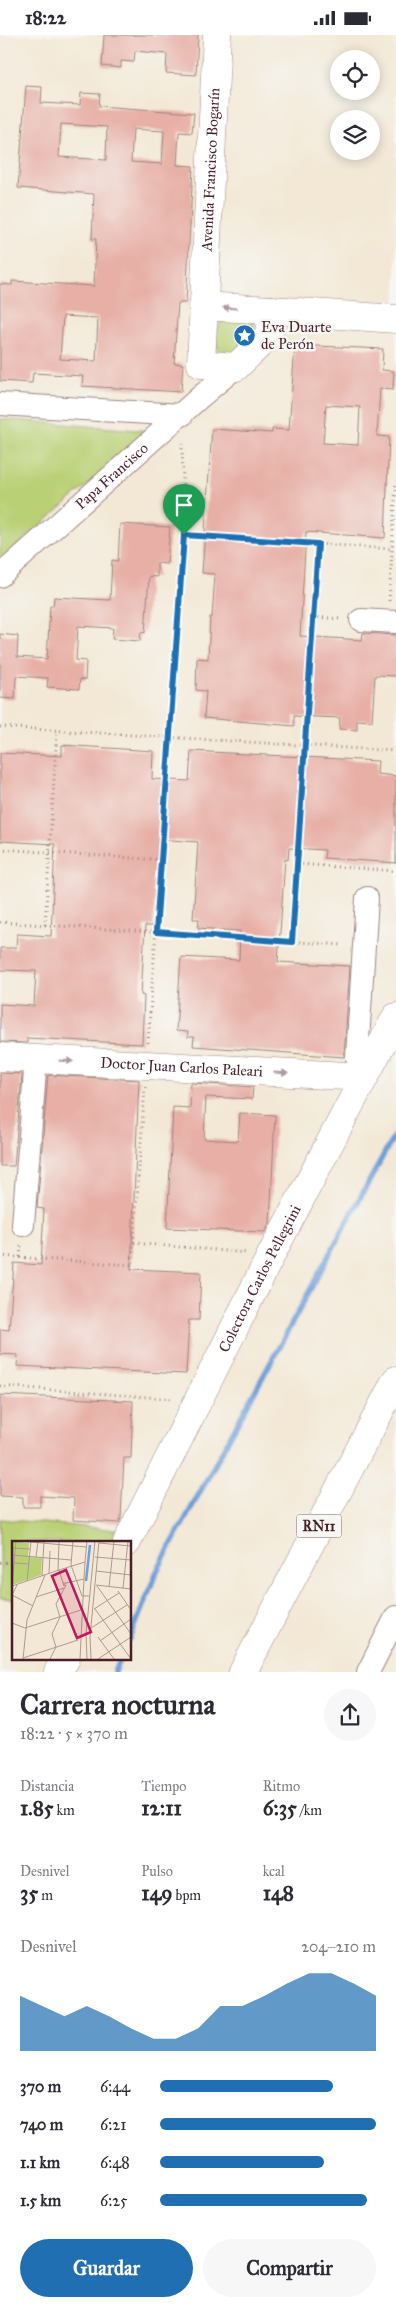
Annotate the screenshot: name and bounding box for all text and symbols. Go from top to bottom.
text: 18:22 [25,6,66,29]
map controls [330,50,380,160]
button: locate [330,50,380,100]
street label: Avenida Francisco Bogarín [197,87,223,253]
button: layers [330,110,380,160]
one-way arrow [221,303,237,311]
place label: Eva Duarte de Perón [261,318,332,353]
place icon: Eva Duarte de Perón [233,324,257,348]
street label: Papa Francisco [72,439,152,513]
pin [163,484,205,535]
icon: arrive [170,491,198,519]
street label: Doctor Juan Carlos Paleari [100,1054,263,1080]
one-way arrow [58,1058,74,1066]
one-way arrow [273,1070,289,1078]
street label: Colectora Carlos Pellegrini [215,1202,305,1355]
road number: RN11 [296,1515,342,1537]
inset map [12,1541,131,1659]
text: Carrera nocturna [20,1687,215,1722]
button: share [324,1689,376,1741]
text: 18:22 · 5 × 370 m [20,1724,128,1743]
text: Distancia [20,1778,74,1795]
text: Tiempo [141,1778,186,1795]
text: Ritmo [263,1778,300,1795]
text: 1.85 [20,1795,54,1821]
text: 12:11 [141,1795,182,1821]
text: 6:35 [263,1795,297,1821]
text: km [54,1802,75,1819]
text: /km [297,1802,322,1819]
text: Desnivel [20,1863,69,1880]
text: Pulso [141,1863,173,1880]
text: kcal [263,1863,285,1880]
text: 35 [20,1880,38,1906]
text: 149 [141,1880,173,1906]
text: 148 [263,1880,294,1906]
text: m [38,1887,53,1904]
text: bpm [173,1887,201,1904]
text: Desnivel [20,1937,76,1956]
text: 204–210 m [301,1937,376,1956]
text: 370 m [20,2077,61,2096]
text: 6:44 [100,2077,130,2096]
text: 740 m [20,2115,63,2134]
text: 6:21 [100,2115,126,2134]
text: 1.1 km [20,2153,60,2172]
text: 6:48 [100,2153,130,2172]
text: 1.5 km [20,2191,61,2210]
text: 6:25 [100,2191,127,2210]
button: Guardar [20,2239,193,2297]
button: Compartir [203,2239,376,2297]

